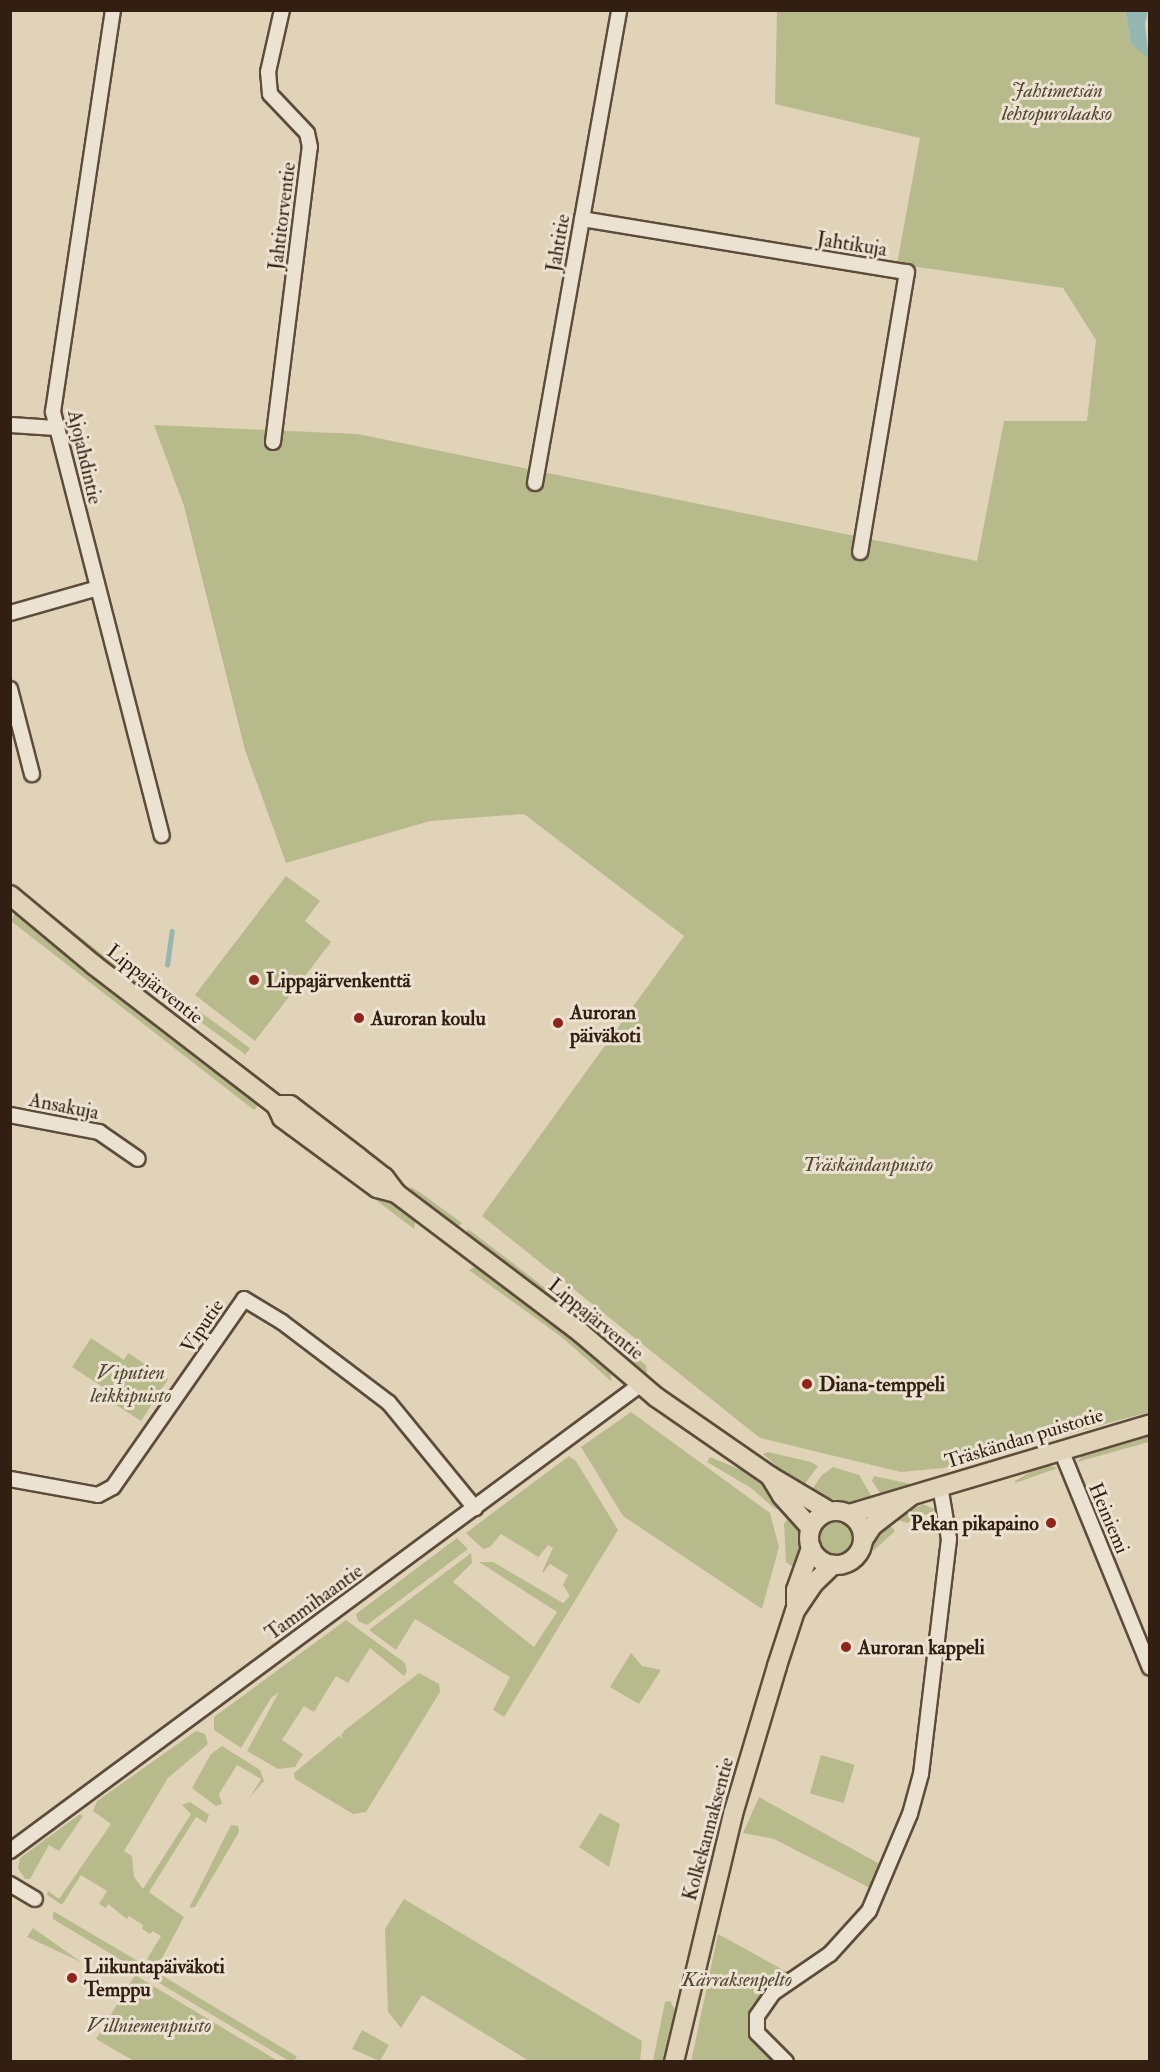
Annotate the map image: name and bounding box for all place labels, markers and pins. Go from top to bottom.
place label: Lippajärvenkenttä [266,968,411,992]
marker: Lippajärvenkenttä [247,973,261,987]
place label: Auroran päiväkoti [570,1000,641,1047]
place label: Auroran koulu [371,1006,486,1030]
marker: Auroran koulu [352,1011,366,1025]
marker: Auroran päiväkoti [551,1016,565,1030]
place label: Diana-temppeli [819,1372,945,1396]
marker: Diana-temppeli [800,1377,814,1391]
place label: Pekan pikapaino [911,1511,1039,1535]
marker: Pekan pikapaino [1044,1516,1058,1530]
place label: Auroran kappeli [858,1635,985,1659]
marker: Auroran kappeli [839,1640,853,1654]
place label: Liikuntapäiväkoti Temppu [84,1954,225,2001]
marker: Liikuntapäiväkoti Temppu [65,1971,79,1985]

